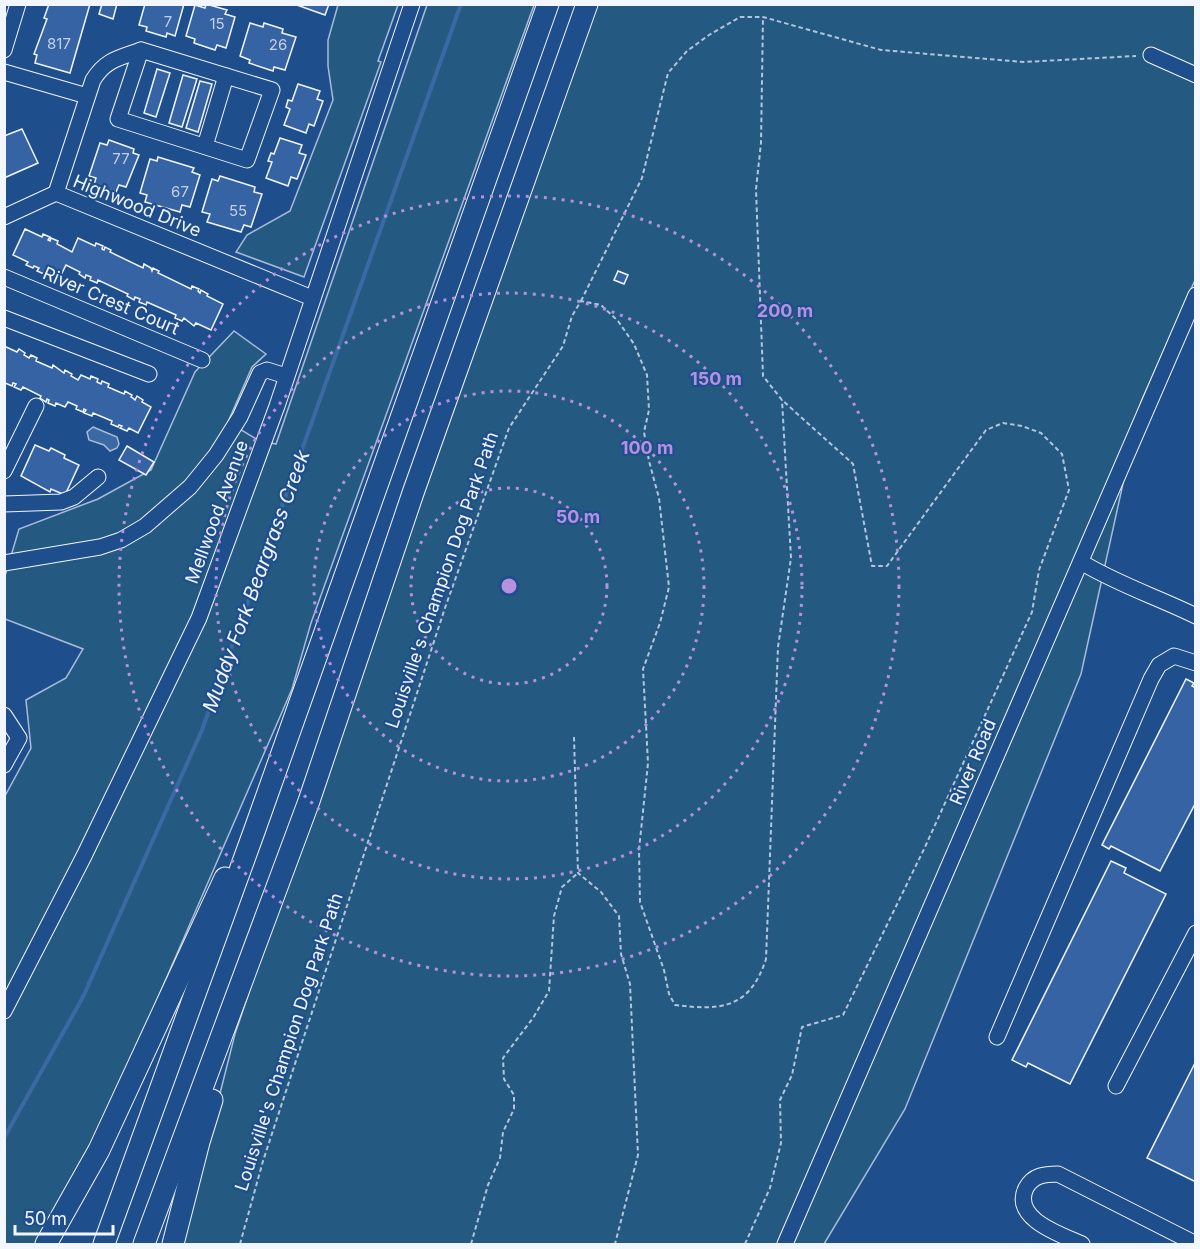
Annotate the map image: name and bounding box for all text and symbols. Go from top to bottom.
house number: 7 [164,12,172,31]
house number: 15 [209,14,225,33]
house number: 817 [47,34,71,53]
house number: 26 [269,35,287,54]
house number: 77 [112,149,130,168]
street label: Highwood Drive [70,170,204,241]
house number: 67 [171,182,189,201]
house number: 55 [229,201,247,220]
street label: River Crest Court [40,262,183,339]
text: 200 m [757,300,813,321]
text: 150 m [690,368,742,389]
street label: Louisville's Champion Dog Park Path [381,429,502,731]
street label: Mellwood Avenue [181,437,252,586]
text: 100 m [621,437,673,458]
water label: Muddy Fork Beargrass Creek [197,446,315,715]
text: 50 m [556,506,600,527]
centre of rings [499,576,519,596]
street label: River Road [945,716,1000,808]
street label: Louisville's Champion Dog Park Path [230,890,347,1193]
scale bar [15,1198,112,1236]
text: 50 m [24,1208,67,1229]

